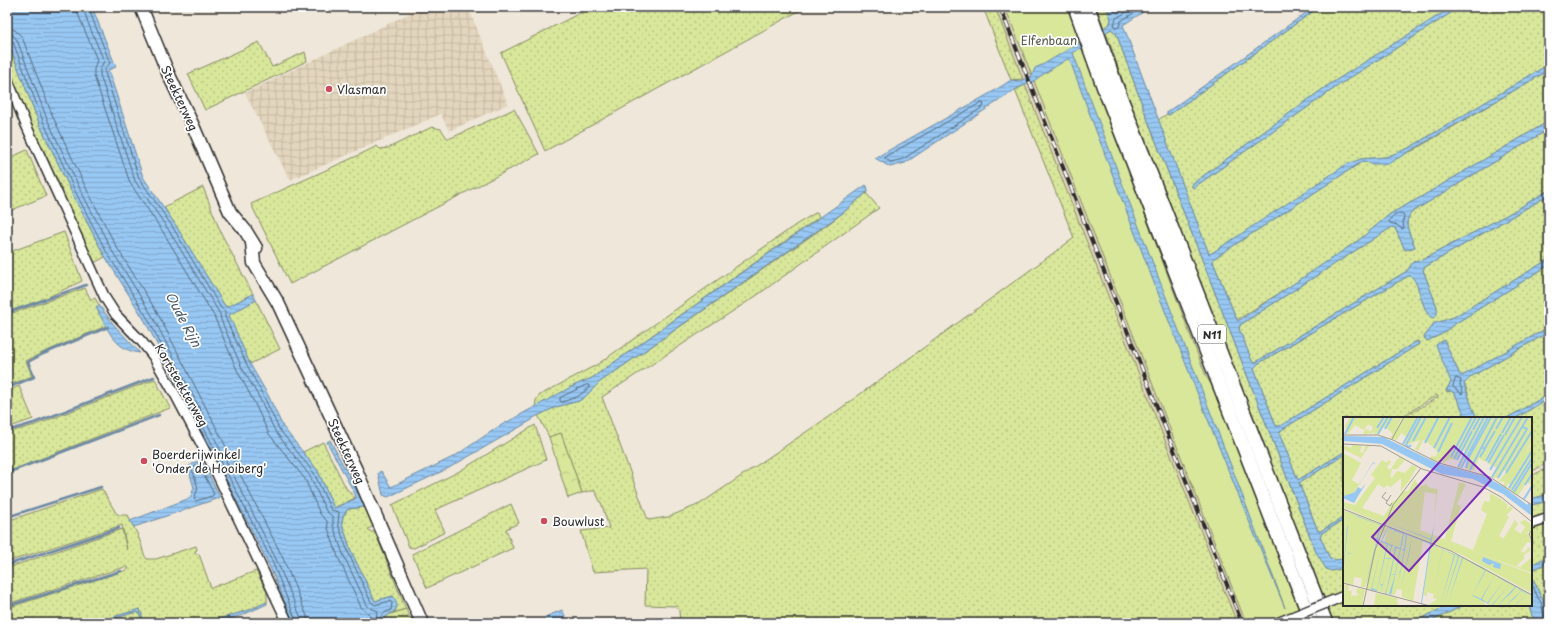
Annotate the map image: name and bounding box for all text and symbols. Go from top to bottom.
park label: Elfenbaan [1021,31,1077,49]
street label: Steekterweg [157,62,203,134]
place label: Vlasman [337,80,386,98]
marker: Vlasman [324,84,334,94]
water label: Oude Rijn [161,288,207,351]
road number: N11 [1198,325,1226,343]
street label: Kortsteekterweg [151,340,213,430]
street label: Steekterweg [324,415,370,487]
inset map [1343,417,1532,606]
place label: Boerderijwinkel 'Onder de Hooiberg' [152,445,266,477]
marker: Boerderijwinkel 'Onder de Hooiberg' [139,456,149,466]
place label: Bouwlust [552,512,605,530]
marker: Bouwlust [539,516,549,526]

